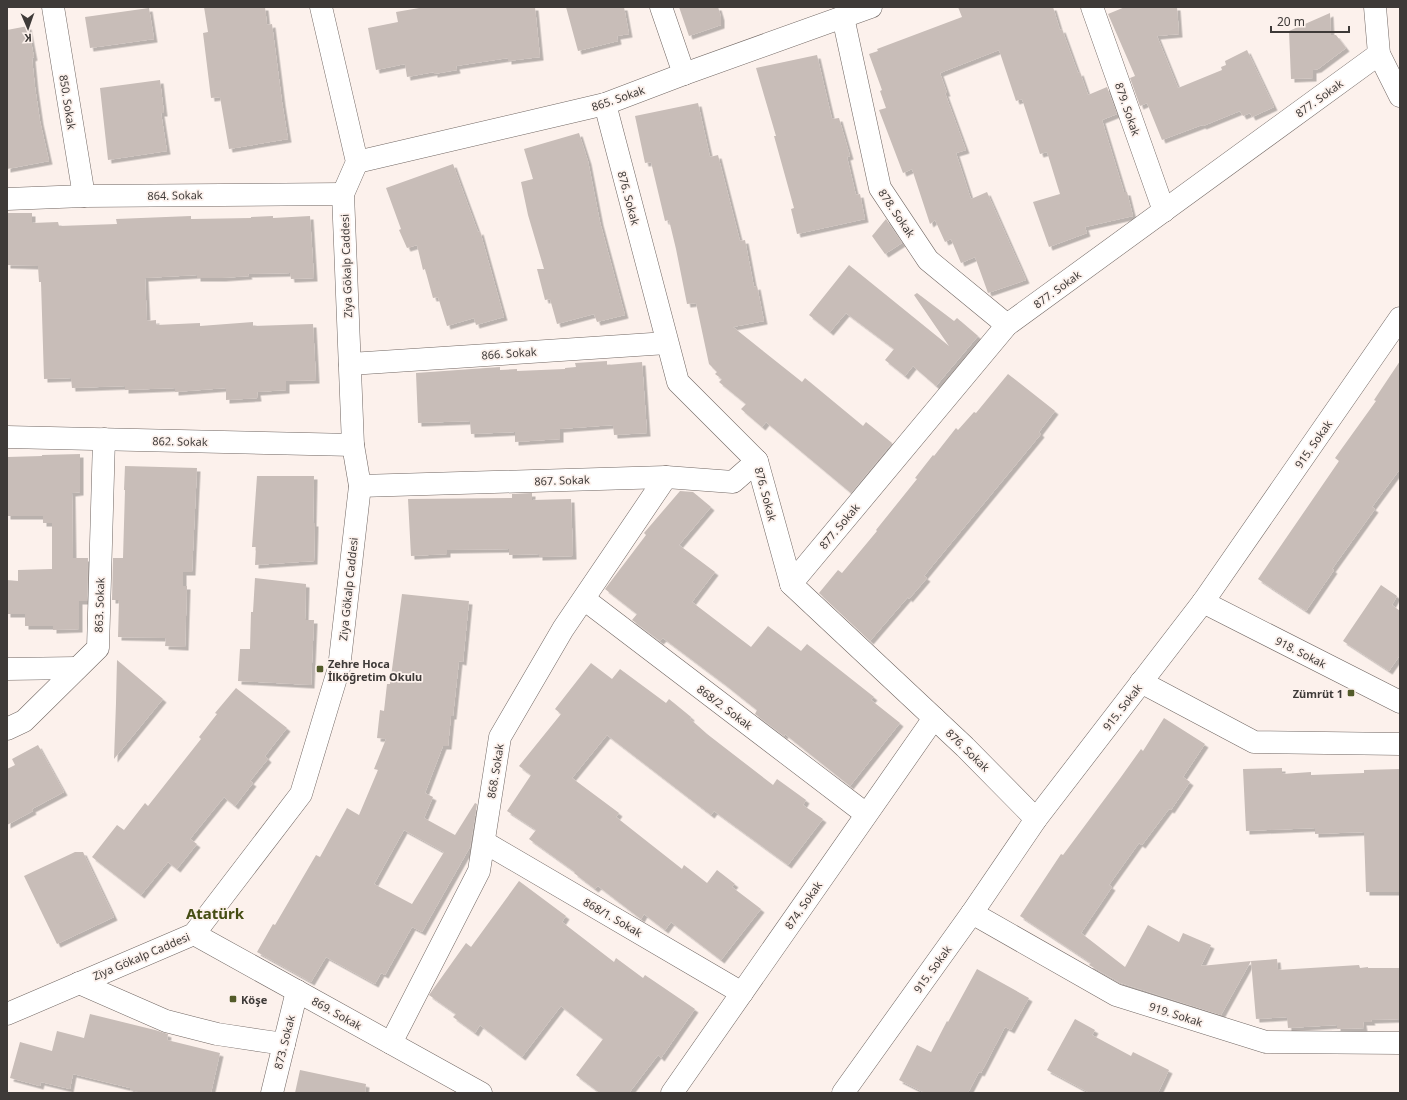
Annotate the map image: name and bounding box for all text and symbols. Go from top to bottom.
north arrow [8,8,48,48]
scale bar [1271,8,1349,34]
text: 20 m [1277,13,1305,30]
text: K [24,31,32,46]
street label: 850. Sokak [56,74,80,131]
street label: 877. Sokak [1292,76,1346,120]
street label: 879. Sokak [1112,80,1144,138]
street label: 865. Sokak [589,82,647,114]
street label: 876. Sokak [615,169,643,227]
street label: 878. Sokak [875,186,919,240]
street label: 864. Sokak [147,187,203,203]
street label: Ziya Gökalp Caddesi [337,214,355,318]
street label: 877. Sokak [1030,267,1084,311]
street label: 866. Sokak [481,344,537,362]
street label: 915. Sokak [1291,417,1335,471]
street label: 862. Sokak [152,433,208,449]
street label: 876. Sokak [752,465,780,523]
street label: 867. Sokak [534,472,590,488]
street label: 877. Sokak [815,500,863,552]
street label: Ziya Gökalp Caddesi [335,537,361,641]
street label: 863. Sokak [91,577,107,633]
street label: 918. Sokak [1273,633,1329,671]
place label: Zehre Hoca İlköğretim Okulu [328,656,422,684]
marker: Zehre Hoca İlköğretim Okulu [315,664,325,674]
street label: 915. Sokak [1099,680,1145,733]
street label: 868/2. Sokak [694,681,756,733]
place label: Zümrüt 1 [1293,686,1343,701]
marker: Zümrüt 1 [1346,688,1356,698]
street label: 876. Sokak [943,725,993,775]
street label: 868. Sokak [483,742,507,799]
street label: 874. Sokak [781,878,825,932]
street label: 868/1. Sokak [581,894,645,940]
district label: Atatürk [186,903,245,923]
street label: Ziya Gökalp Caddesi [90,929,192,983]
street label: 915. Sokak [910,942,954,996]
place label: Köşe [241,992,268,1007]
street label: 869. Sokak [309,993,365,1033]
marker: Köşe [228,994,238,1004]
street label: 919. Sokak [1147,998,1205,1030]
street label: 873. Sokak [270,1013,298,1071]

